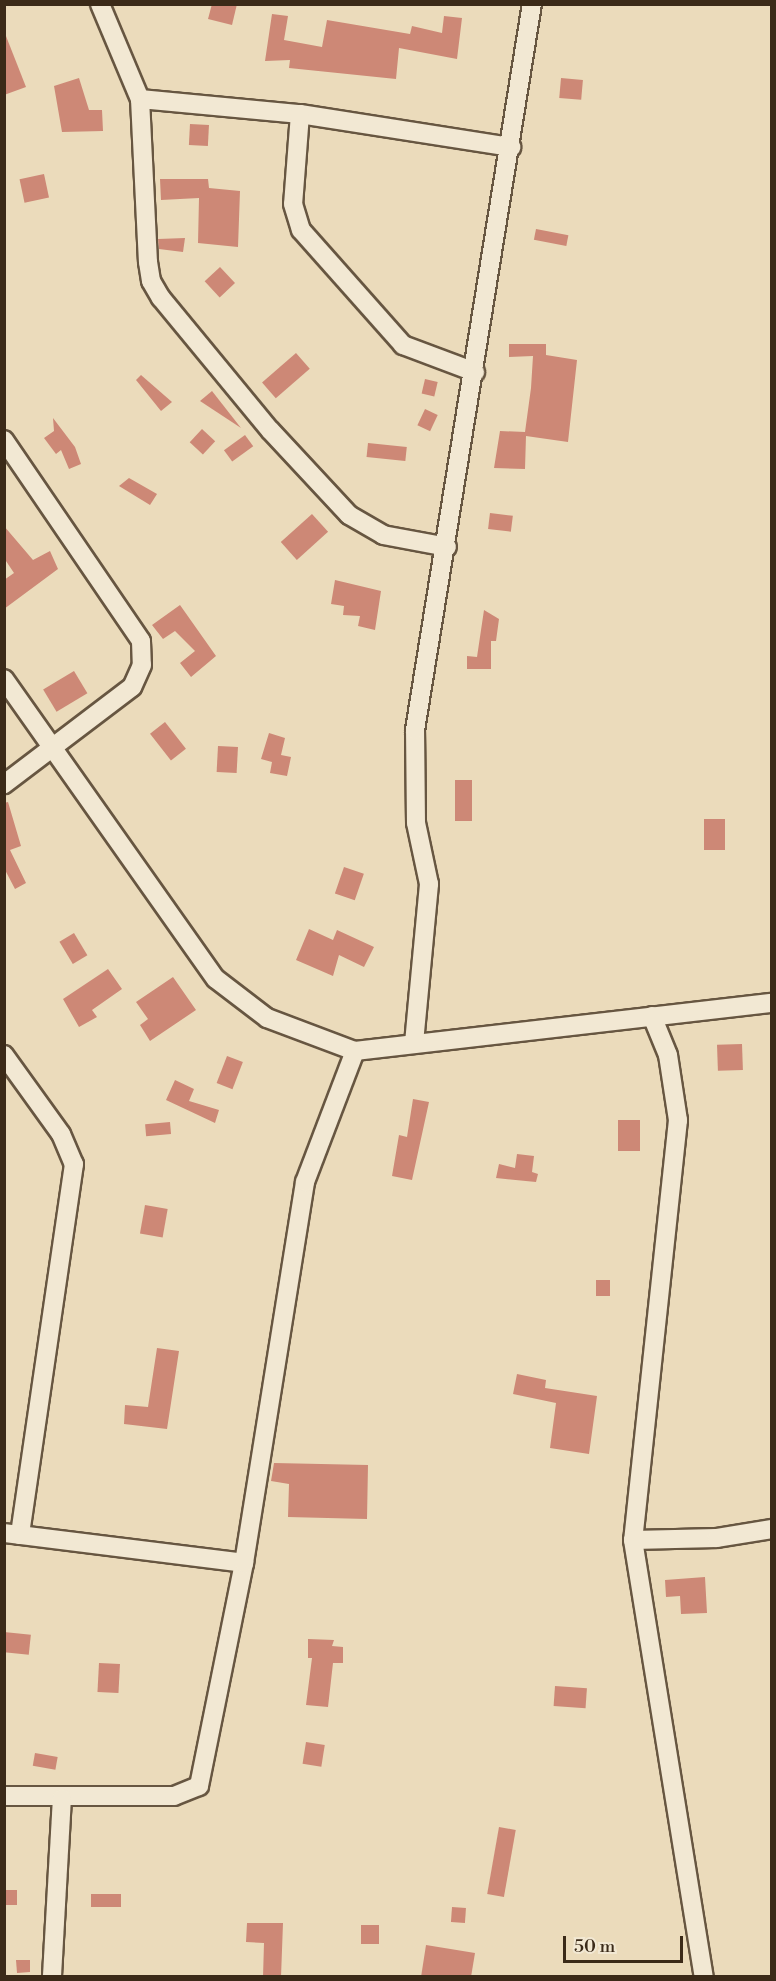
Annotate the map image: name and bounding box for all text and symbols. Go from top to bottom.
scale bar [566,1924,686,1962]
text: 50 m [574,1935,615,1958]

